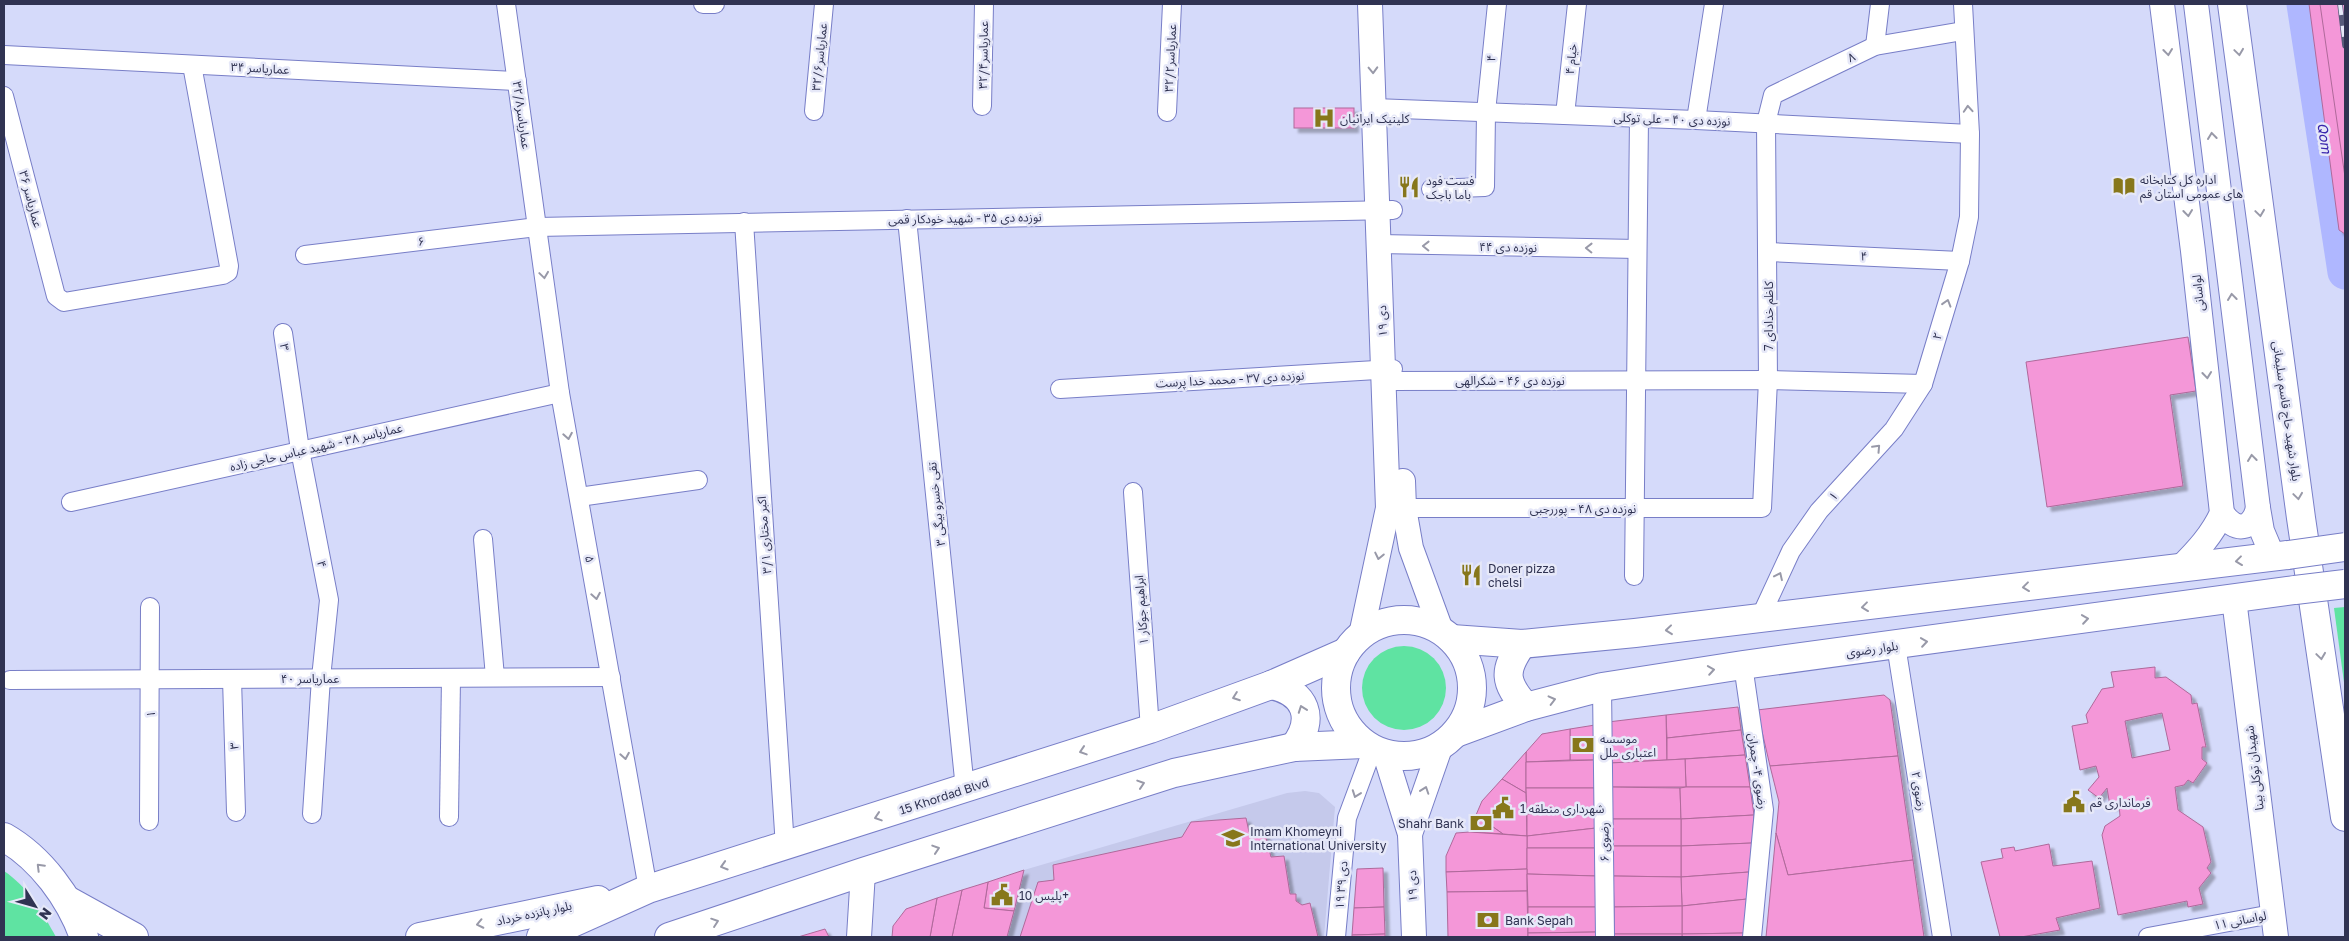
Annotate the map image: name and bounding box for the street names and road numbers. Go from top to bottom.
street label: عماریاسر۳۲/۴ [975,21,991,89]
street label: عماریاسر۳۲/۶ [808,22,830,92]
street label: عماریاسر۳۲/۲ [1161,24,1179,92]
street label: ۴ خیام [1562,43,1582,75]
street label: ۸ [1845,49,1857,65]
street label: ۴ [1483,54,1499,62]
street label: عماریاسر ۳۴ [230,59,290,77]
street label: عماریاسر۳۲/۸ [510,80,534,150]
street label: نوزده دی ۴۰ - علی توکلی [1613,109,1731,129]
street label: عماریاسر ۳۶ [16,169,46,229]
street label: نوزده دی ۳۵ - شهید خودکار قمی [888,209,1042,227]
street label: ۶ [417,233,425,249]
street label: نوزده دی ۴۴ [1479,239,1537,255]
street label: ۴ [1860,248,1868,264]
street label: لواسانی [2189,274,2207,312]
street label: 7 کاظم خدادای [1761,280,1778,351]
street label: ۱۹ دی [1374,305,1390,337]
street label: ۲ [1929,331,1945,341]
street label: بلوار شهید حاج قاسم سلیمانی [2268,340,2304,482]
street label: ۳ [277,343,293,352]
street label: نوزده دی ۳۷ - محمد خدا پرست [1155,368,1305,391]
street label: نوزده دی ۴۶ - شکرالهی [1455,373,1565,388]
street label: عماریاسر ۳۸ - شهید عباس حاجی زاده [228,420,404,474]
street label: ۳ تقی خسرو بیگی [924,461,948,547]
street label: ۱ [1825,488,1841,504]
street label: ۳/۱ اکبر مختاری [754,496,774,574]
street label: نوزده دی ۴۸ - پوررجبی [1530,501,1636,517]
street label: ۵ [582,554,598,564]
street label: ۴ [314,559,330,569]
street label: ۱ ابراهیم جوکار [1131,574,1153,645]
street label: بلوار رضوی [1845,638,1899,660]
street label: عماریاسر ۴۰ [281,671,339,686]
street label: ۱ [143,711,158,717]
street label: شهیدان توکلی بینا [2241,725,2267,811]
street label: رضوی ۴- چمران [1744,732,1771,810]
street label: ۳ [226,742,242,750]
street label: رضوی ۲ [1908,770,1930,812]
street label: 15 Khordad Blvd [897,774,991,818]
street label: رضوی ۶ [1596,822,1612,862]
street label: ۱۹ دی ۳۹ [1331,860,1351,910]
street label: ۱۹ دی [1404,870,1420,902]
street label: بلوار پانزده خرداد [495,898,573,929]
street label: لواسانی ۱۱ [2212,908,2268,932]

